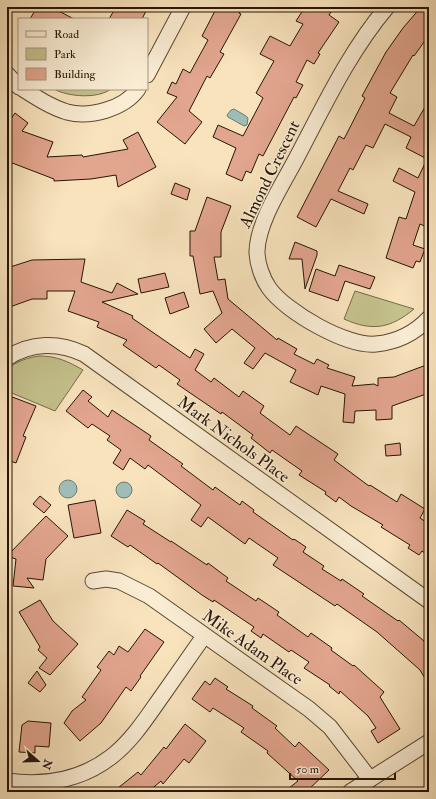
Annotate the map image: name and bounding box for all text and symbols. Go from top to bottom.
legend [18,18,148,90]
text: Road [54,27,79,42]
text: Park [54,47,76,62]
text: Building [54,67,97,82]
street label: Almond Crescent [234,117,305,232]
street label: Mark Nichols Place [173,392,294,487]
street label: Mike Adam Place [198,605,307,690]
north arrow [18,741,58,781]
scale bar [290,755,395,781]
text: N [39,756,55,772]
text: 50 m [296,762,320,777]

